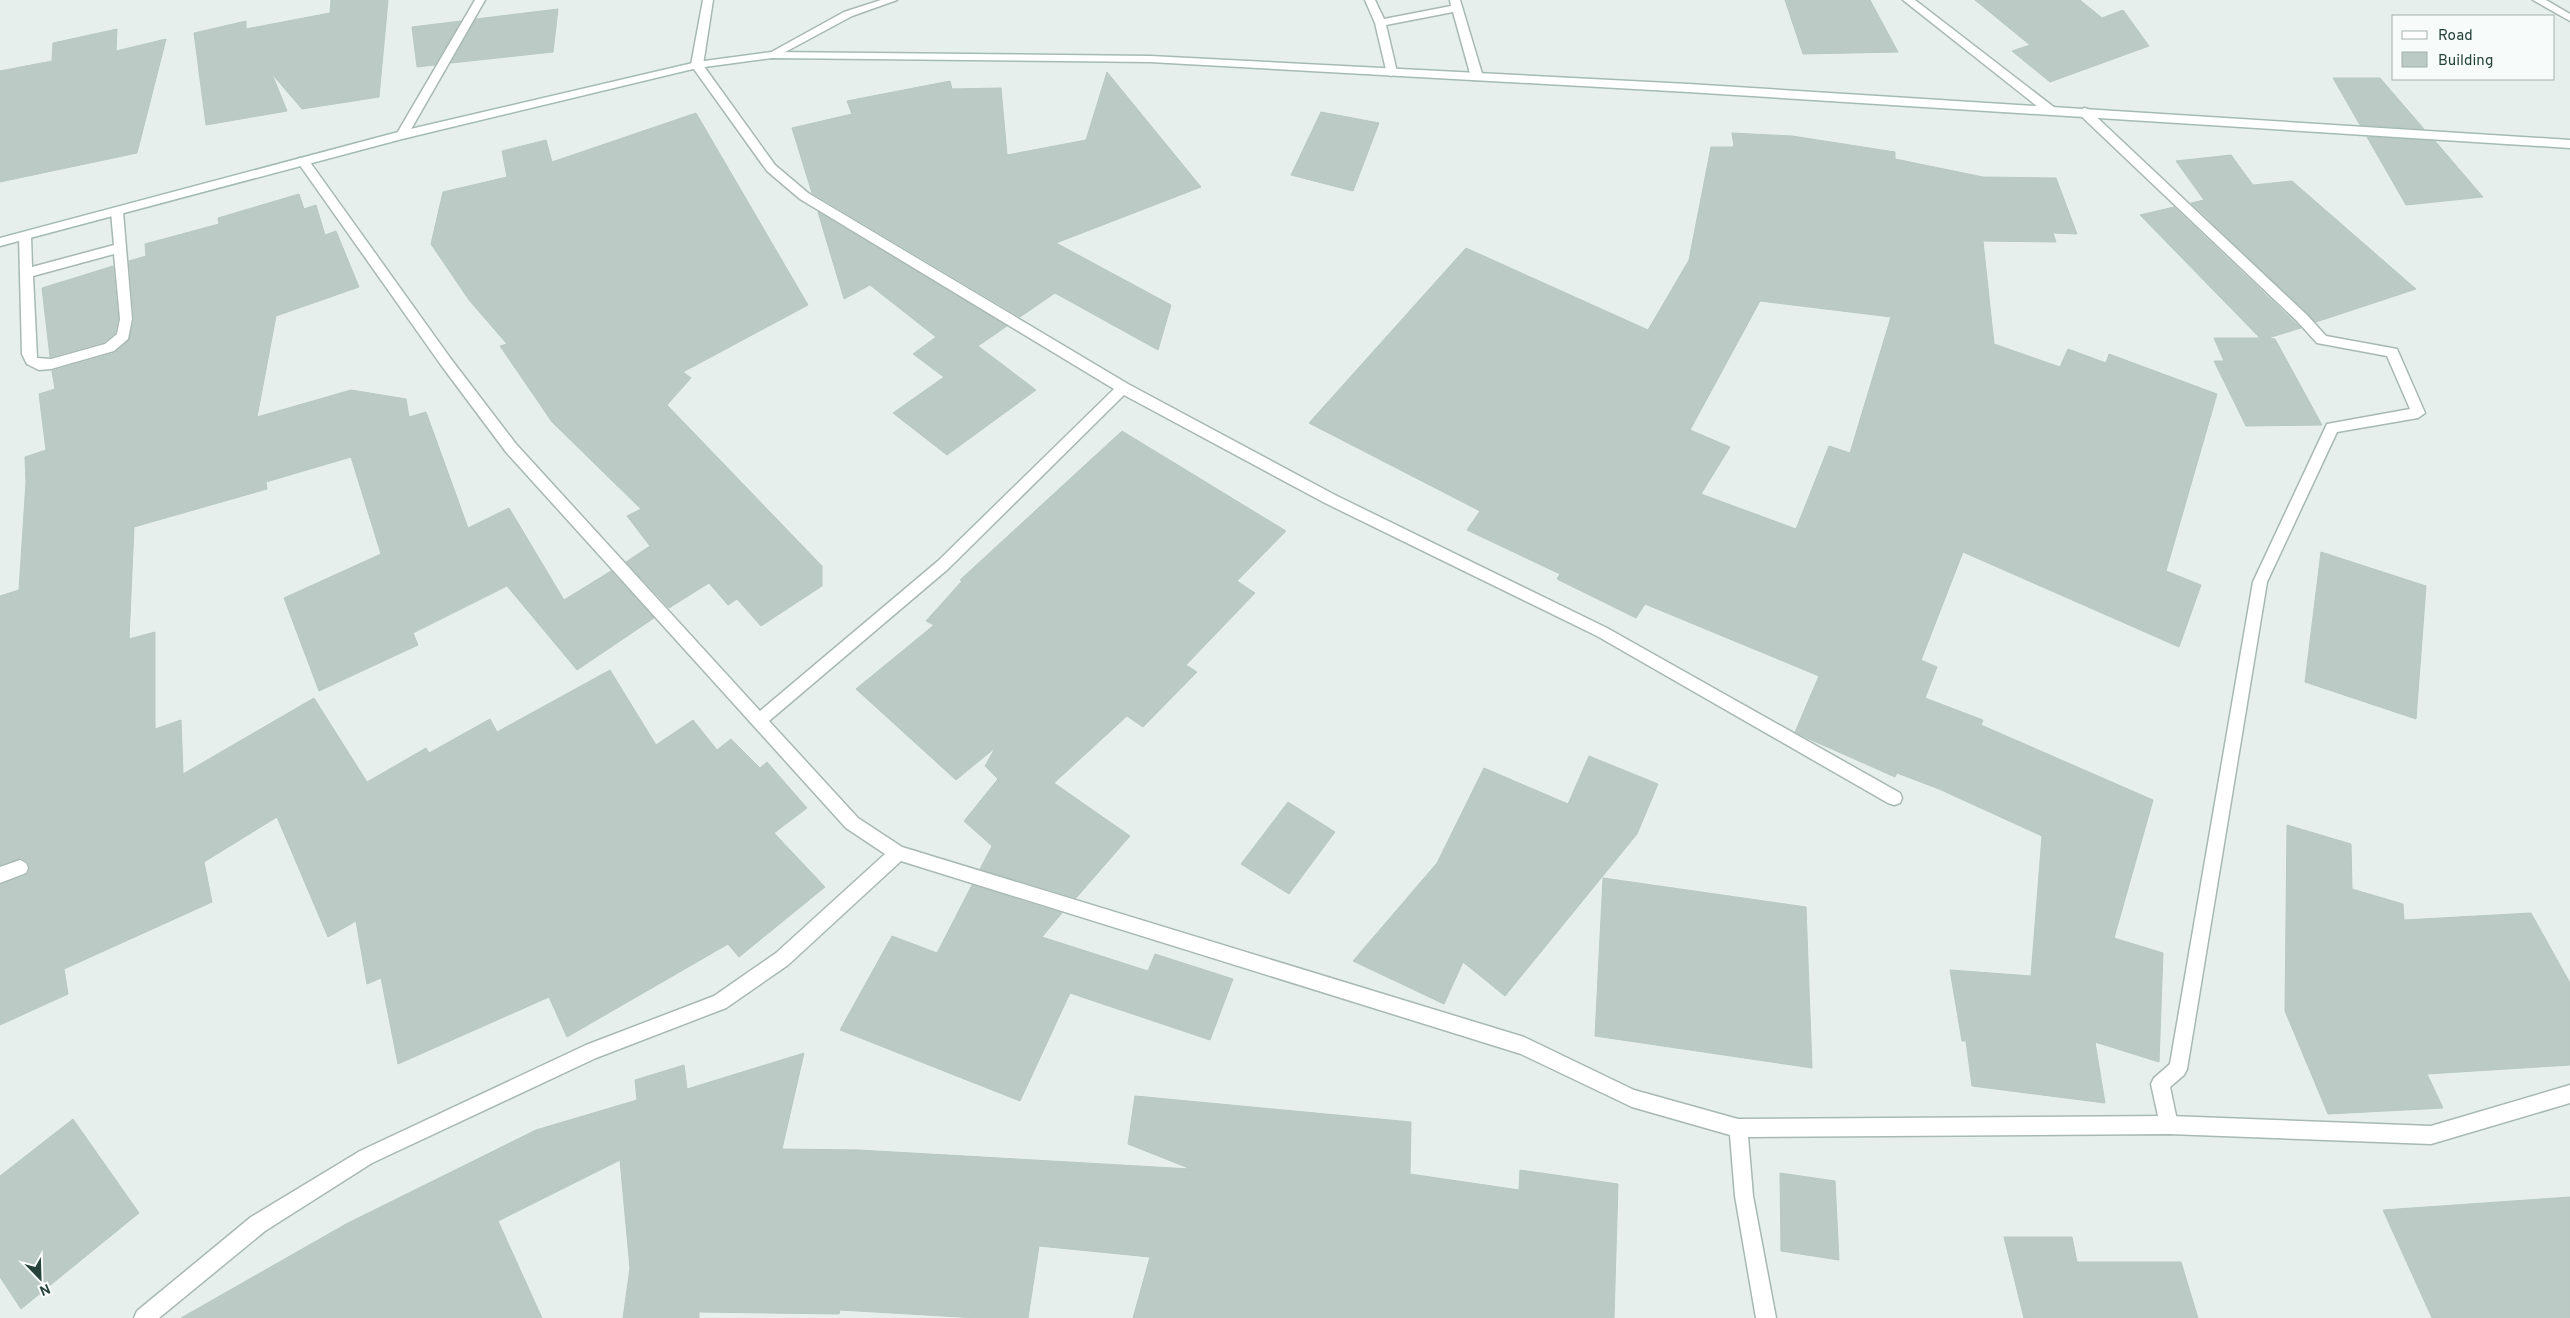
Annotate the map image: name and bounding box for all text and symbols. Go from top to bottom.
legend [2392,15,2555,80]
text: Road [2438,27,2473,46]
text: Building [2438,52,2493,71]
north arrow [15,1253,65,1303]
text: N [37,1279,52,1298]

